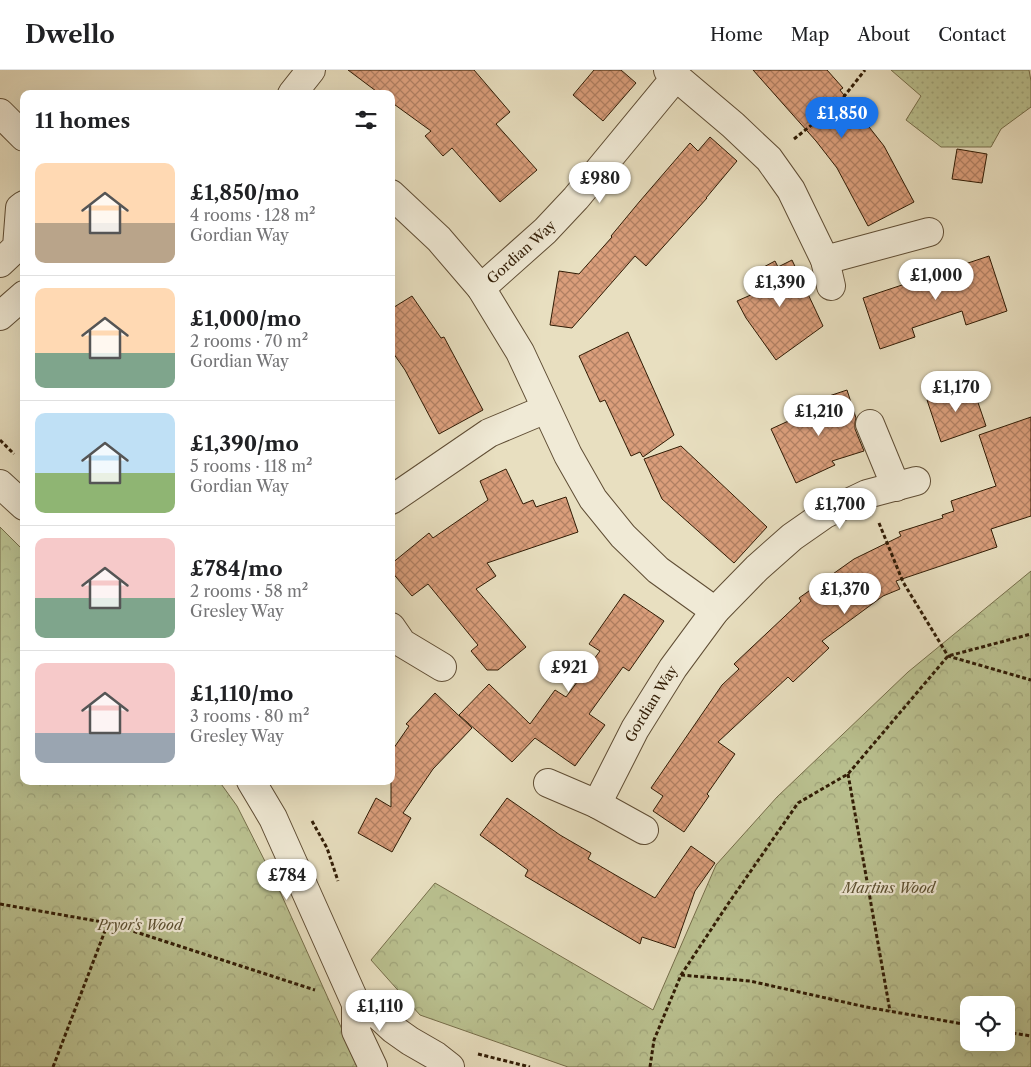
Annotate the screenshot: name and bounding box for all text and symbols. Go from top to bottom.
text: Dwello [25,20,115,49]
text: Home [710,24,763,46]
text: Map [791,24,829,46]
text: About [857,24,910,46]
text: Contact [938,24,1006,46]
pin: £1,850 [801,97,883,139]
text: £1,850 [816,103,868,123]
icon: filters [352,106,380,134]
text: 11 homes [35,108,130,133]
pin: £980 [570,162,630,204]
text: £980 [580,168,620,188]
text: £1,850/mo [190,180,299,205]
icon: home [75,183,135,243]
text: 4 rooms · 128 m² [190,205,316,225]
street label: Gordian Way [483,216,560,288]
text: Gordian Way [190,225,289,245]
pin: £1,000 [895,258,977,301]
text: £1,000 [910,265,962,285]
pin: £1,390 [739,266,821,308]
text: £1,390 [754,272,806,292]
text: £1,000/mo [190,306,301,331]
icon: home [75,308,135,368]
text: 2 rooms · 70 m² [190,331,308,351]
text: Gordian Way [190,351,289,371]
pin: £1,170 [915,370,997,413]
text: £1,170 [932,377,980,397]
pin: £1,210 [778,394,860,437]
text: £1,210 [794,401,844,421]
text: £1,390/mo [190,431,299,456]
icon: home [75,433,135,493]
text: 5 rooms · 118 m² [190,456,313,476]
text: Gordian Way [190,476,289,496]
pin: £1,700 [799,488,881,530]
text: £1,700 [815,494,865,514]
text: £784/mo [190,556,283,581]
icon: home [75,558,135,618]
pin: £1,370 [804,572,886,615]
text: £1,370 [820,579,870,599]
text: 2 rooms · 58 m² [190,581,308,601]
text: Gresley Way [190,601,284,621]
pin: £921 [539,650,599,693]
text: £921 [551,657,587,677]
street label: Gordian Way [621,662,681,745]
text: £1,110/mo [190,681,293,706]
icon: home [75,683,135,743]
text: 3 rooms · 80 m² [190,706,309,726]
text: Gresley Way [190,726,284,746]
pin: £784 [257,858,317,901]
text: £784 [268,865,306,885]
park label: Martins Wood [841,879,937,897]
park label: Pryor's Wood [97,916,184,934]
pin: £1,110 [339,990,421,1032]
text: £1,110 [357,996,403,1016]
map controls [960,996,1015,1051]
button: locate [960,996,1015,1051]

